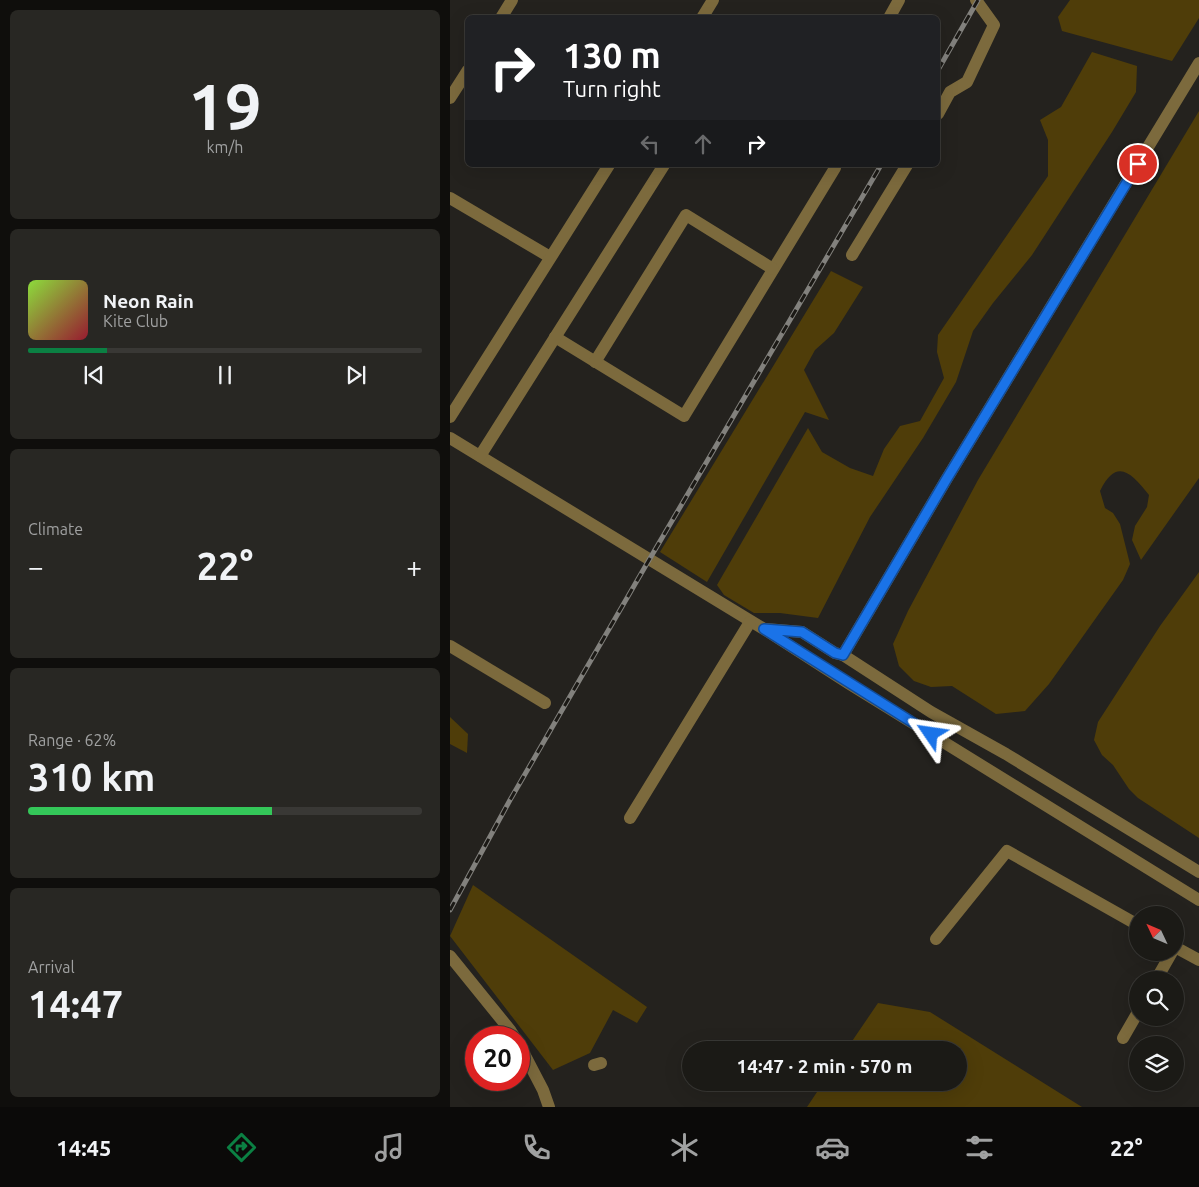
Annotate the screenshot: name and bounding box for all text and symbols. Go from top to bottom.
icon: right [480,35,545,100]
text: 130 m [563,35,661,75]
text: 19 [188,69,262,142]
text: Turn right [563,76,661,101]
icon: left [636,130,664,158]
icon: ahead [689,130,717,158]
icon: right [742,130,770,158]
text: km/h [207,138,243,156]
pin [1117,143,1159,185]
icon: arrive [1124,150,1152,178]
text: Neon Rain [103,290,194,312]
text: Kite Club [103,312,168,330]
icon: previous [80,361,108,389]
icon: pause [211,361,239,389]
icon: next [342,361,370,389]
text: Climate [28,520,83,538]
text: 22° [197,545,253,587]
text: − [28,551,44,582]
text: + [406,551,422,582]
position arrow [904,707,956,759]
text: Range · 62% [28,731,116,749]
text: 310 km [28,756,155,798]
north arrow [1129,906,1184,961]
map controls [1129,906,1184,1091]
text: Arrival [28,958,75,976]
button: search [1129,971,1184,1026]
text: 14:47 [28,983,123,1025]
speed limit sign: 20 [465,1026,530,1091]
button: layers [1129,1036,1184,1091]
text: 14:47 · 2 min · 570 m [737,1055,912,1077]
icon: directions [224,1130,259,1165]
icon: music [372,1130,407,1165]
icon: phone [519,1130,554,1165]
icon: climate [667,1130,702,1165]
icon: car [815,1130,850,1165]
icon: filters [962,1130,997,1165]
text: 14:45 [56,1135,111,1160]
text: 22° [1110,1135,1143,1160]

